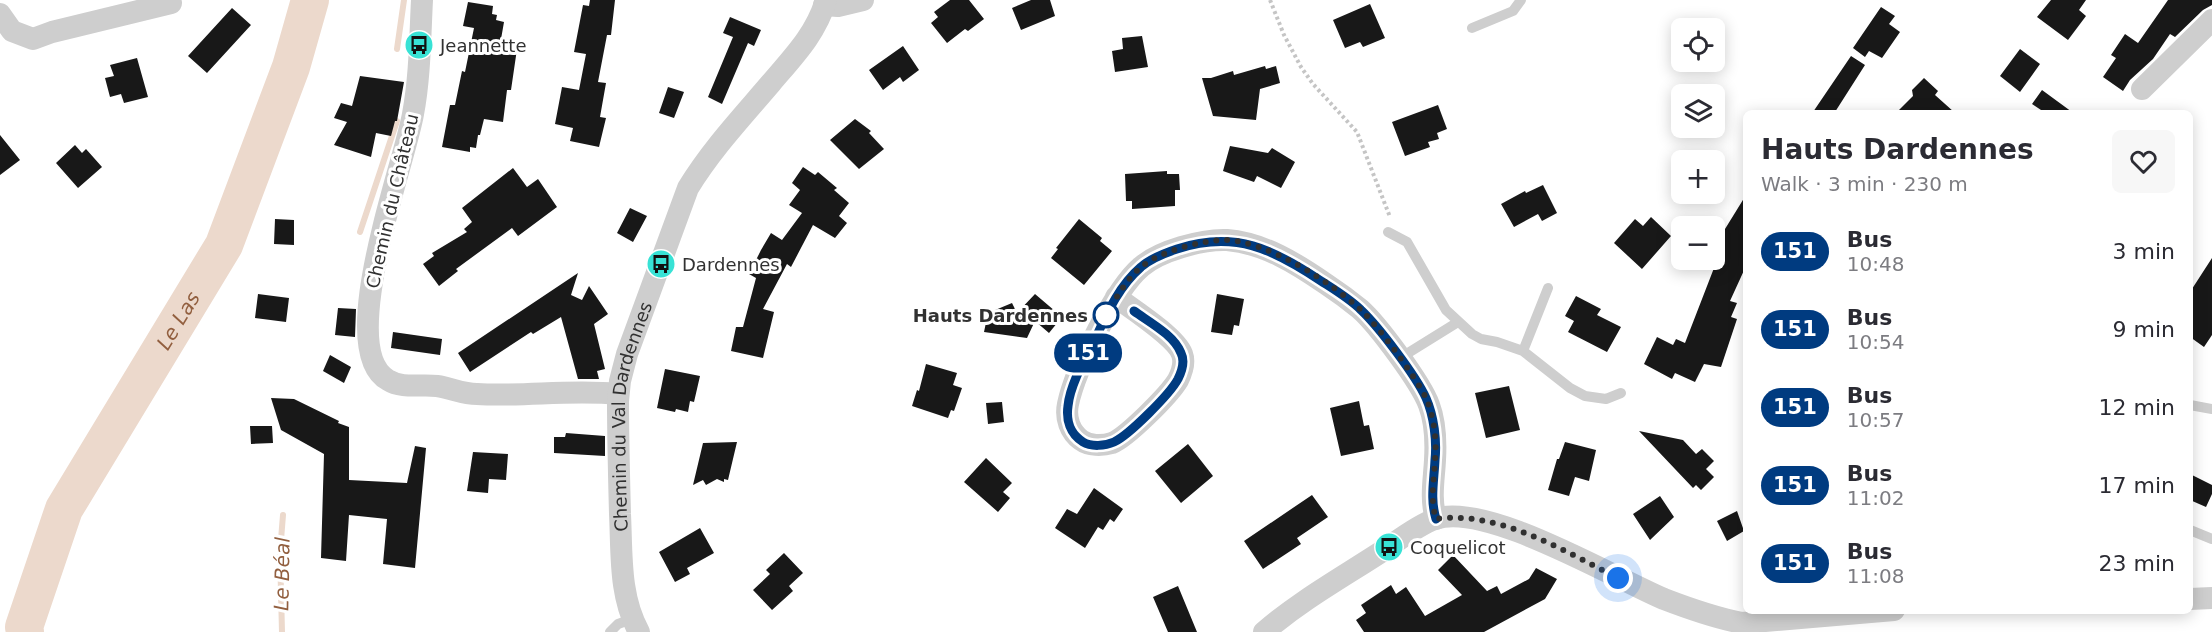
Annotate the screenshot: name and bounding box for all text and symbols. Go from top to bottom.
map controls [1671,18,1725,270]
button: locate [1671,18,1725,72]
bus stop icon: Jeannette [403,29,435,61]
place label: Jeannette [439,35,527,56]
button: layers [1671,84,1725,138]
street label: Chemin du Château [362,112,422,290]
button: heart [2112,130,2175,193]
text: Hauts Dardennes [1761,133,2034,166]
button: + [1671,150,1725,204]
text: Walk · 3 min · 230 m [1761,172,1968,196]
button: − [1671,216,1725,270]
text: Bus [1847,227,1892,252]
text: 151 [1773,239,1817,263]
text: 3 min [2113,239,2175,264]
bus stop icon: Dardennes [645,248,677,280]
text: 10:48 [1847,252,1904,276]
place label: Dardennes [682,254,780,275]
water label: Le Las [151,287,205,354]
street label: Chemin du Val Dardennes [607,299,656,532]
marker: Hauts Dardennes [1093,302,1119,328]
place label: Hauts Dardennes [913,305,1088,326]
text: Bus [1847,305,1892,330]
text: 151 [1773,317,1817,341]
text: 9 min [2113,317,2175,342]
text: 10:54 [1847,330,1904,354]
line badge: 151 [1054,334,1122,372]
text: 151 [1066,341,1110,365]
text: Bus [1847,383,1892,408]
text: 151 [1773,395,1817,419]
text: 12 min [2099,395,2175,420]
text: 10:57 [1847,408,1904,432]
text: Bus [1847,461,1892,486]
text: 151 [1773,473,1817,497]
text: 17 min [2099,473,2175,498]
text: 11:02 [1847,486,1904,510]
bus stop icon: Coquelicot [1373,531,1405,563]
water label: Le Béal [269,537,295,611]
place label: Coquelicot [1410,537,1505,558]
text: Bus [1847,539,1892,564]
text: 151 [1773,551,1817,575]
text: 23 min [2099,551,2175,576]
your location [1603,563,1633,593]
text: 11:08 [1847,564,1904,588]

